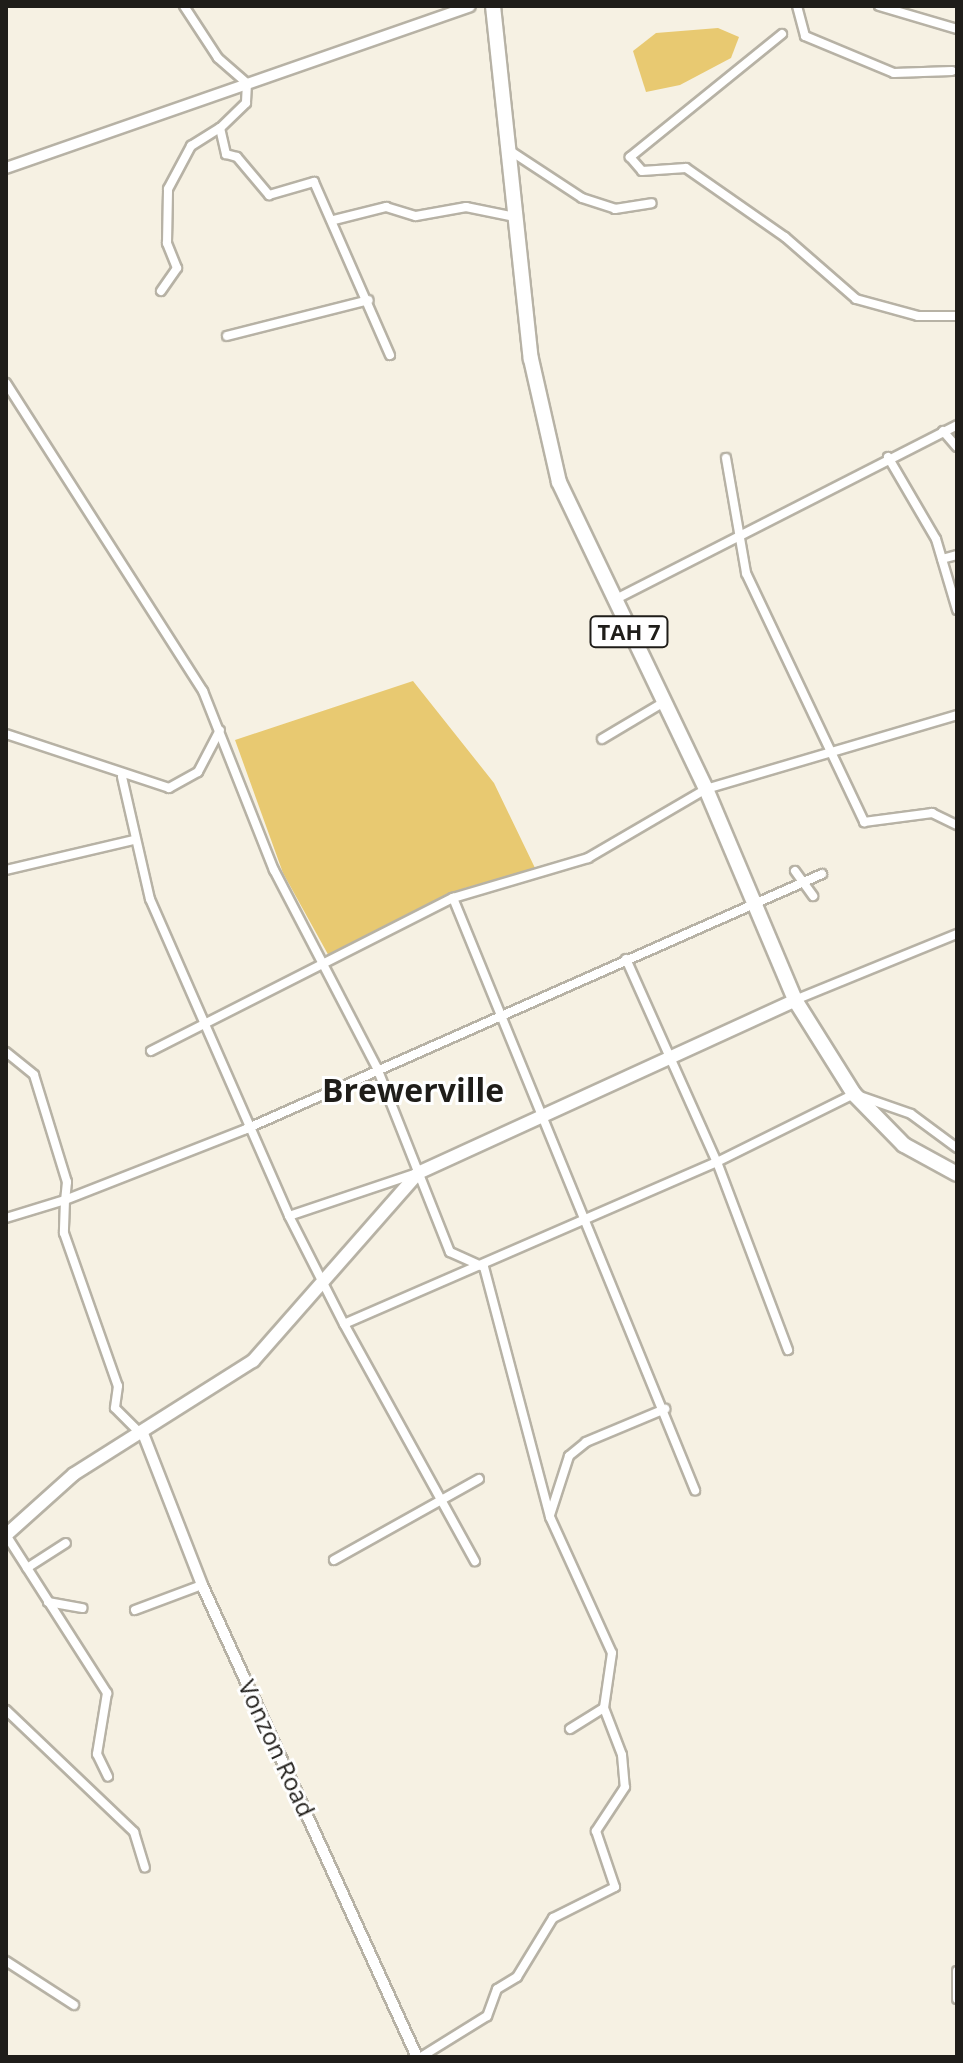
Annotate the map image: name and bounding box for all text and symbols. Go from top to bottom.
road number: TAH 7 [589,614,669,650]
district label: Brewerville [322,1071,504,1109]
street label: Vonzon Road [233,1675,321,1821]

